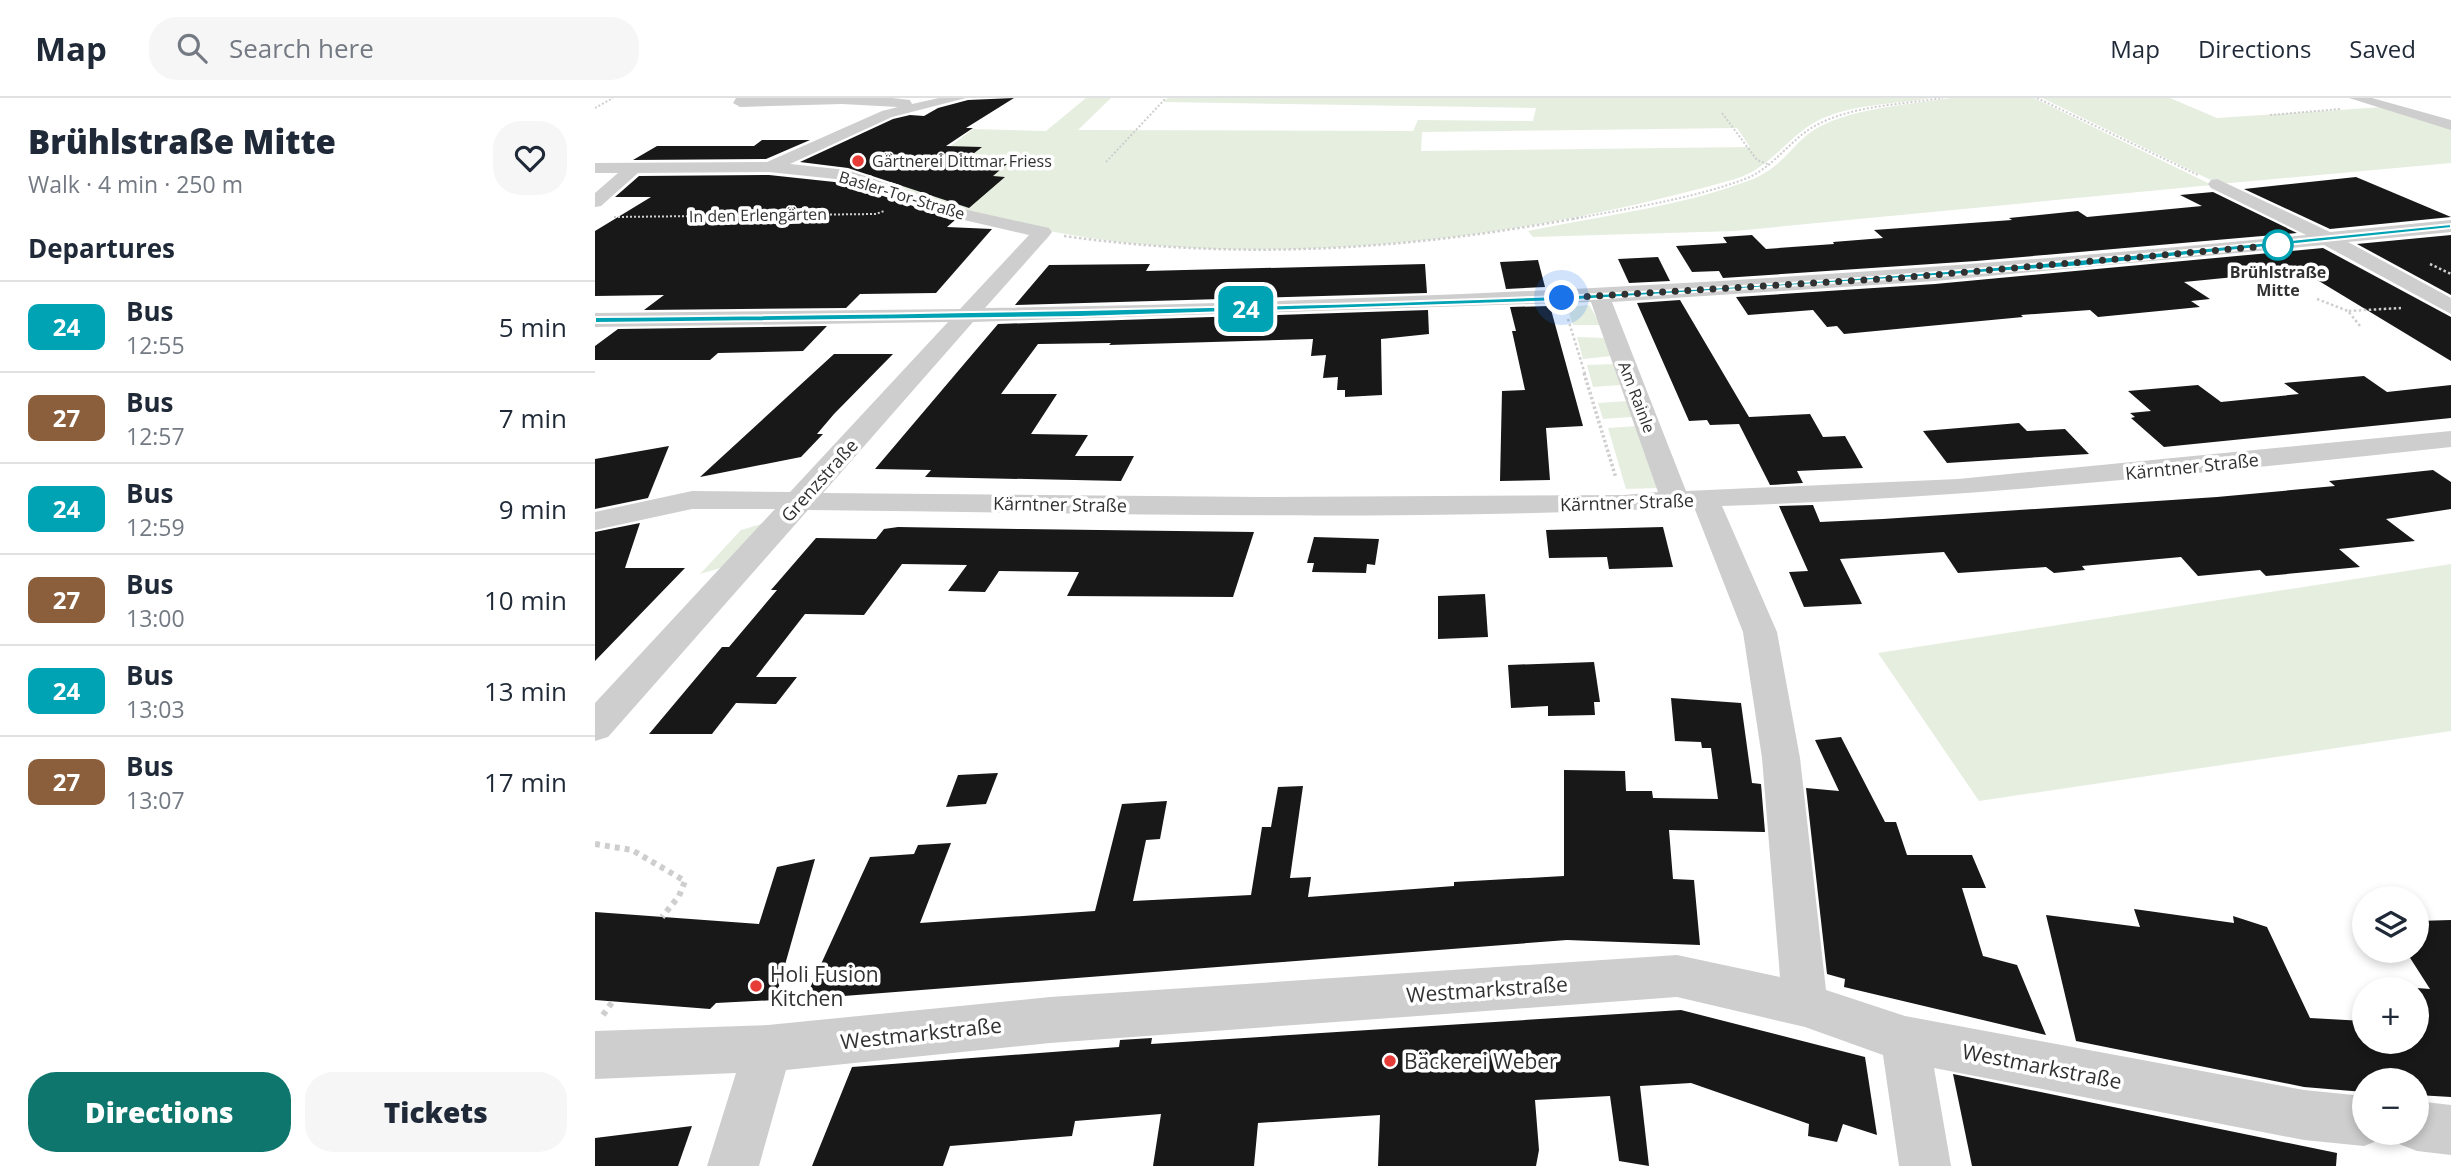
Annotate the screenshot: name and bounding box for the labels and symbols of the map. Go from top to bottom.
place label: Gärtnerei Dittmar Friess [872,150,1052,172]
marker: Gärtnerei Dittmar Friess [850,153,866,169]
street label: Basler-Tor-Straße [836,165,968,225]
street label: In den Erlengärten [689,203,827,227]
marker: Brühlstraße Mitte [2263,230,2293,260]
place label: Brühlstraße Mitte [2230,261,2326,301]
your location [1544,280,1579,315]
line badge: 24 [1215,286,1277,332]
street label: Am Rainle [1613,358,1661,436]
street label: Grenzstraße [775,433,863,527]
street label: Kärntner Straße [2124,447,2260,485]
street label: Kärntner Straße [1560,488,1694,516]
street label: Kärntner Straße [993,491,1127,517]
place label: Holi Fusion Kitchen [770,960,879,1012]
street label: Westmarkstraße [1405,969,1569,1009]
marker: Holi Fusion Kitchen [748,978,764,994]
street label: Westmarkstraße [839,1011,1003,1055]
street label: Westmarkstraße [1960,1037,2124,1095]
place label: Bäckerei Weber [1404,1047,1558,1075]
marker: Bäckerei Weber [1382,1053,1398,1069]

